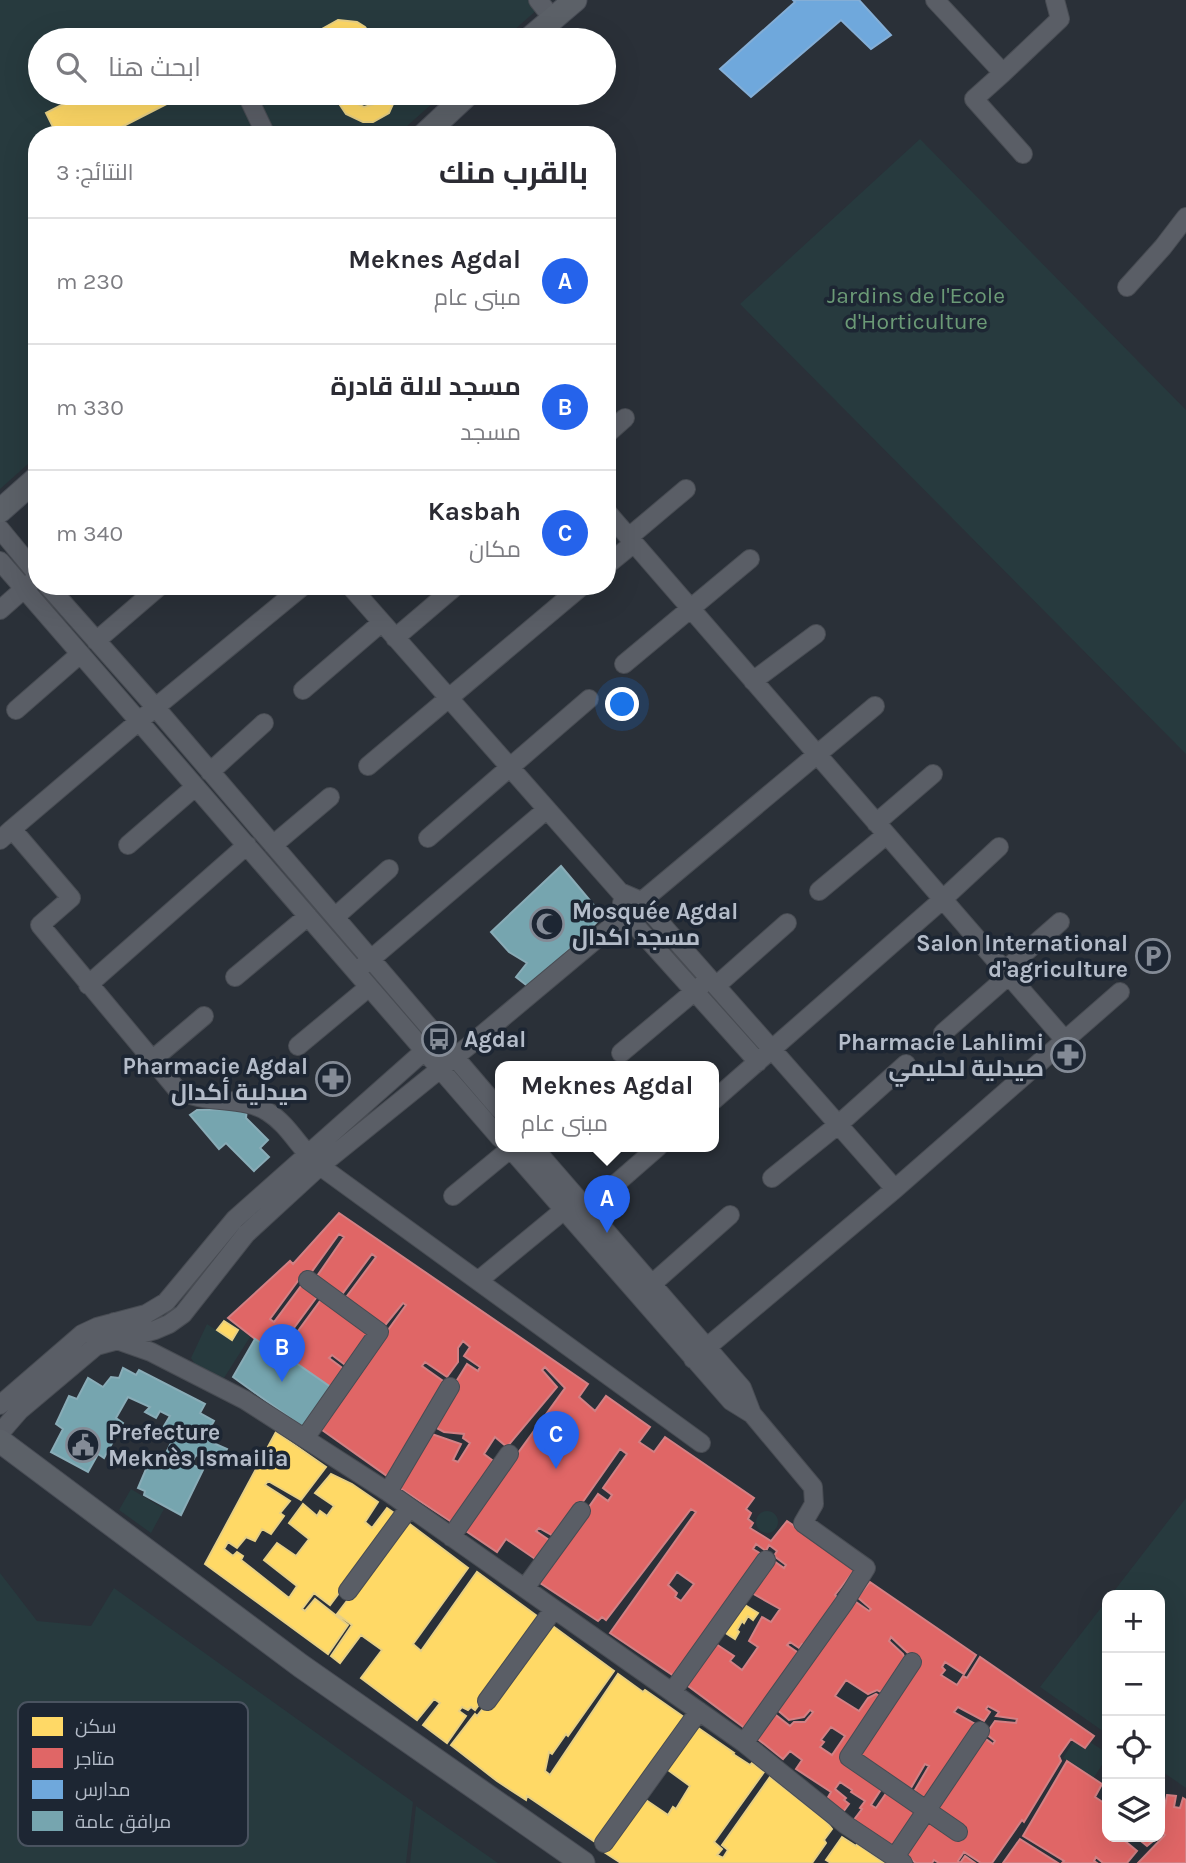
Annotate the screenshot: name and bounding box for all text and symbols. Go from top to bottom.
search box [28,28,616,105]
icon: search [52,48,90,86]
text: ابحث هنا [108,52,201,83]
text: بالقرب منك [439,155,588,191]
text: النتائج: 3 [56,159,134,186]
text: Meknes Agdal [348,244,521,275]
text: 230 m [56,268,124,295]
text: A [558,268,572,295]
park label: Jardins de I'Ecole d'Horticulture [827,282,1005,335]
text: مبنى عام [434,284,521,311]
text: مسجد لالة قادرة [330,371,521,402]
text: 330 m [56,394,124,421]
text: B [558,394,572,421]
text: مسجد [460,419,521,446]
text: Kasbah [428,496,521,527]
text: 340 m [56,520,123,547]
text: C [558,520,572,547]
text: مكان [469,536,521,563]
your location [605,687,639,721]
place label: Mosquée Agdal مسجد اكدال [572,898,738,951]
mosque icon: Mosquée Agdal مسجد اكدال [528,905,566,943]
place label: Salon International d'agriculture [916,930,1128,983]
parking icon: Salon International d'agriculture [1134,937,1172,975]
bus stop icon: Agdal [420,1020,458,1058]
place label: Agdal [464,1026,526,1053]
place label: Pharmacie Lahlimi صيدلية لحليمي [838,1029,1044,1087]
pharmacy icon: Pharmacie Lahlimi صيدلية لحليمي [1049,1036,1087,1074]
place label: Pharmacie Agdal صيدلية أكدال [122,1053,308,1106]
pharmacy icon: Pharmacie Agdal صيدلية أكدال [314,1060,352,1098]
popup [495,1061,719,1152]
text: Meknes Agdal [521,1070,693,1101]
text: مبنى عام [521,1110,608,1137]
pin: A [584,1175,630,1233]
pin: B [259,1324,305,1382]
pin: C [533,1411,579,1469]
place label: Prefecture Meknès Ismailia [108,1419,288,1472]
public building icon: Prefecture Meknès Ismailia [64,1426,102,1464]
map controls [1102,1590,1165,1842]
button: + [1102,1590,1165,1653]
button: − [1102,1653,1165,1716]
legend [18,1702,248,1846]
text: سكن [75,1716,117,1738]
button: locate [1102,1716,1165,1779]
text: متاجر [74,1748,115,1770]
text: مدارس [75,1779,130,1801]
button: layers [1102,1779,1165,1842]
text: مرافق عامة [75,1811,171,1834]

